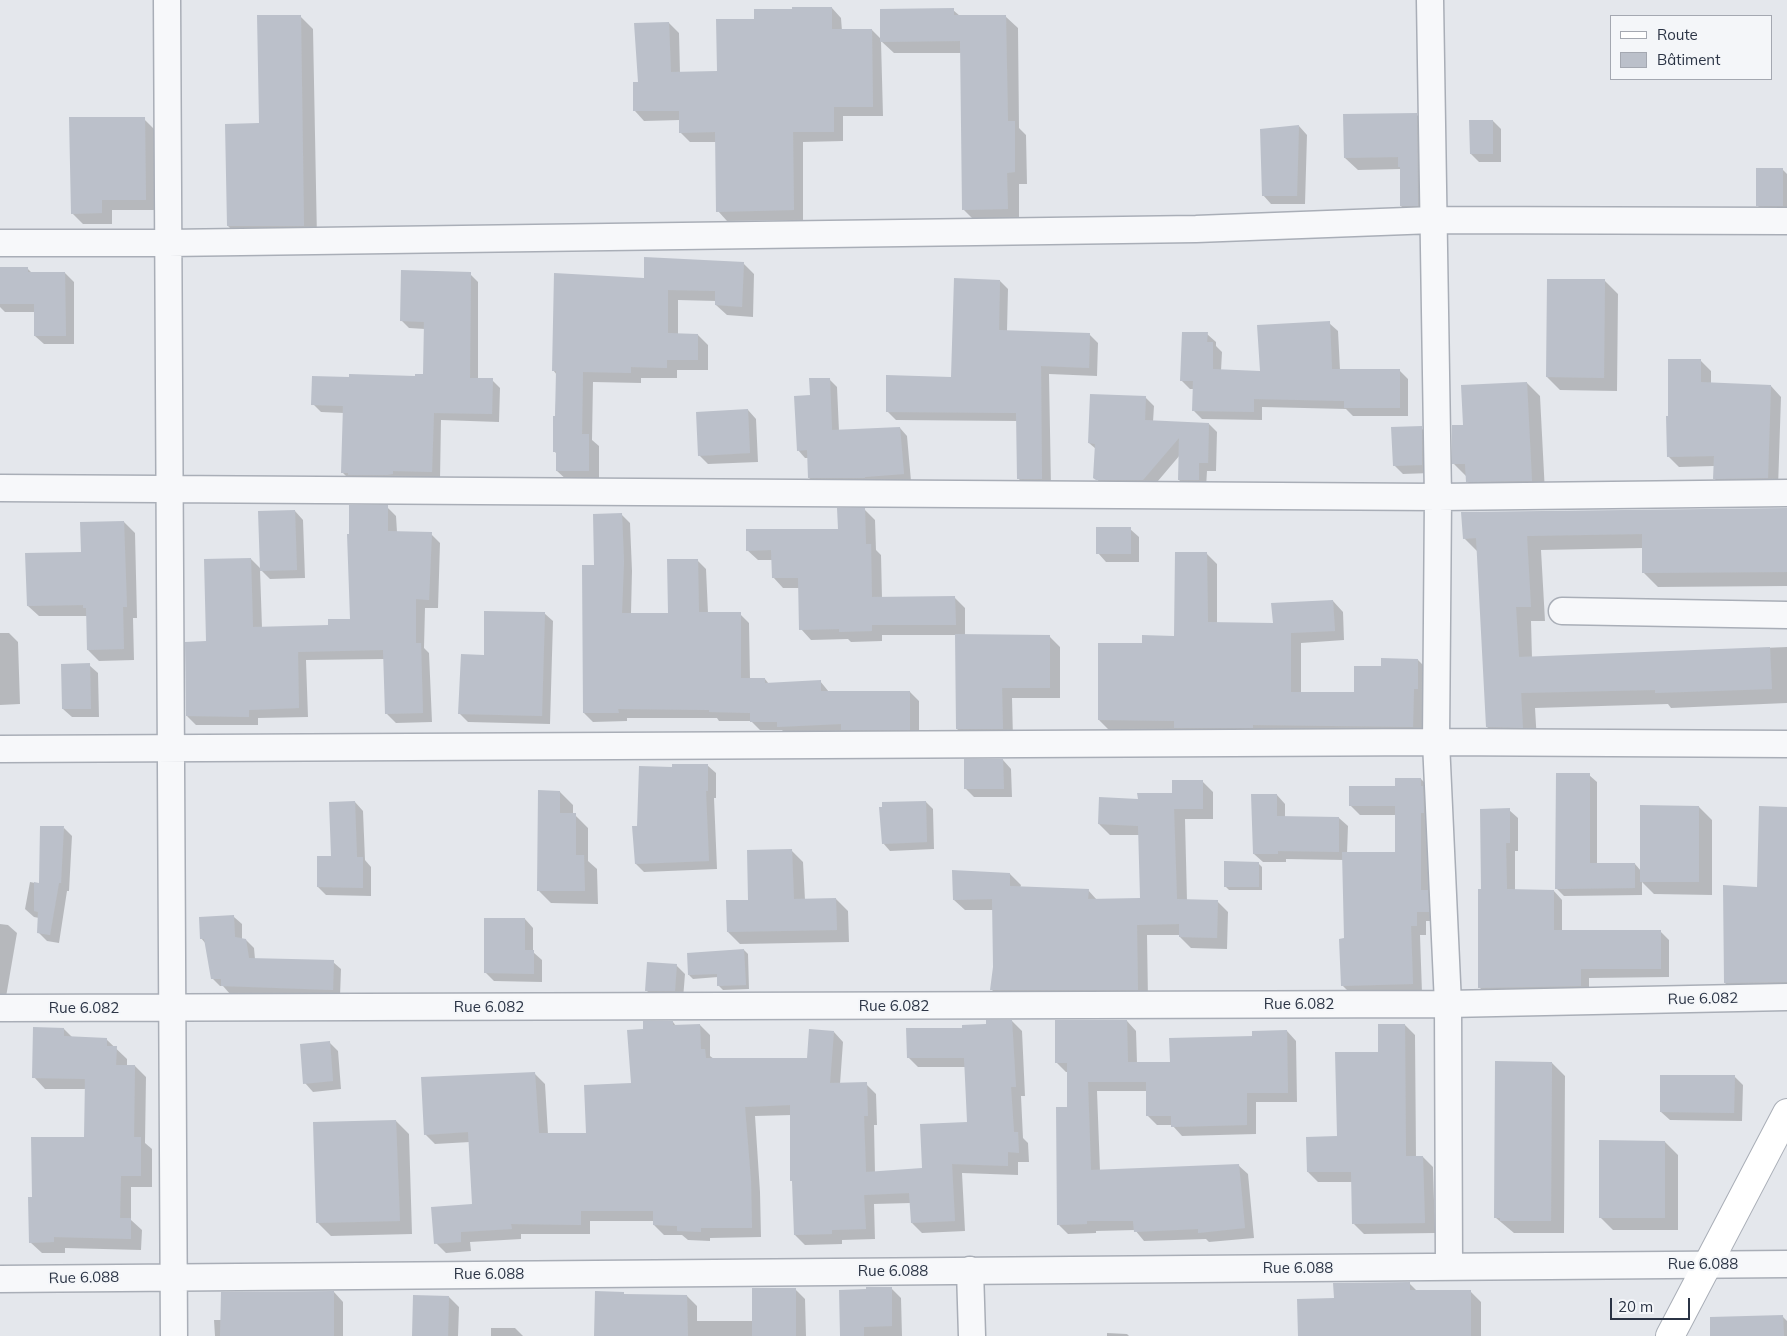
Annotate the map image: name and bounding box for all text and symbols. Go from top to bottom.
legend [1610,15,1772,80]
text: Route [1657,25,1698,44]
text: Bâtiment [1657,50,1720,69]
street label: Rue 6.082 [1668,989,1738,1009]
street label: Rue 6.082 [1264,995,1334,1013]
street label: Rue 6.082 [859,997,929,1015]
street label: Rue 6.082 [454,998,524,1016]
street label: Rue 6.082 [49,999,119,1017]
street label: Rue 6.088 [1668,1255,1738,1273]
street label: Rue 6.088 [1263,1259,1333,1277]
street label: Rue 6.088 [858,1262,928,1280]
street label: Rue 6.088 [454,1265,524,1283]
street label: Rue 6.088 [49,1268,119,1288]
scale bar [1612,1288,1692,1320]
text: 20 m [1618,1297,1653,1316]

